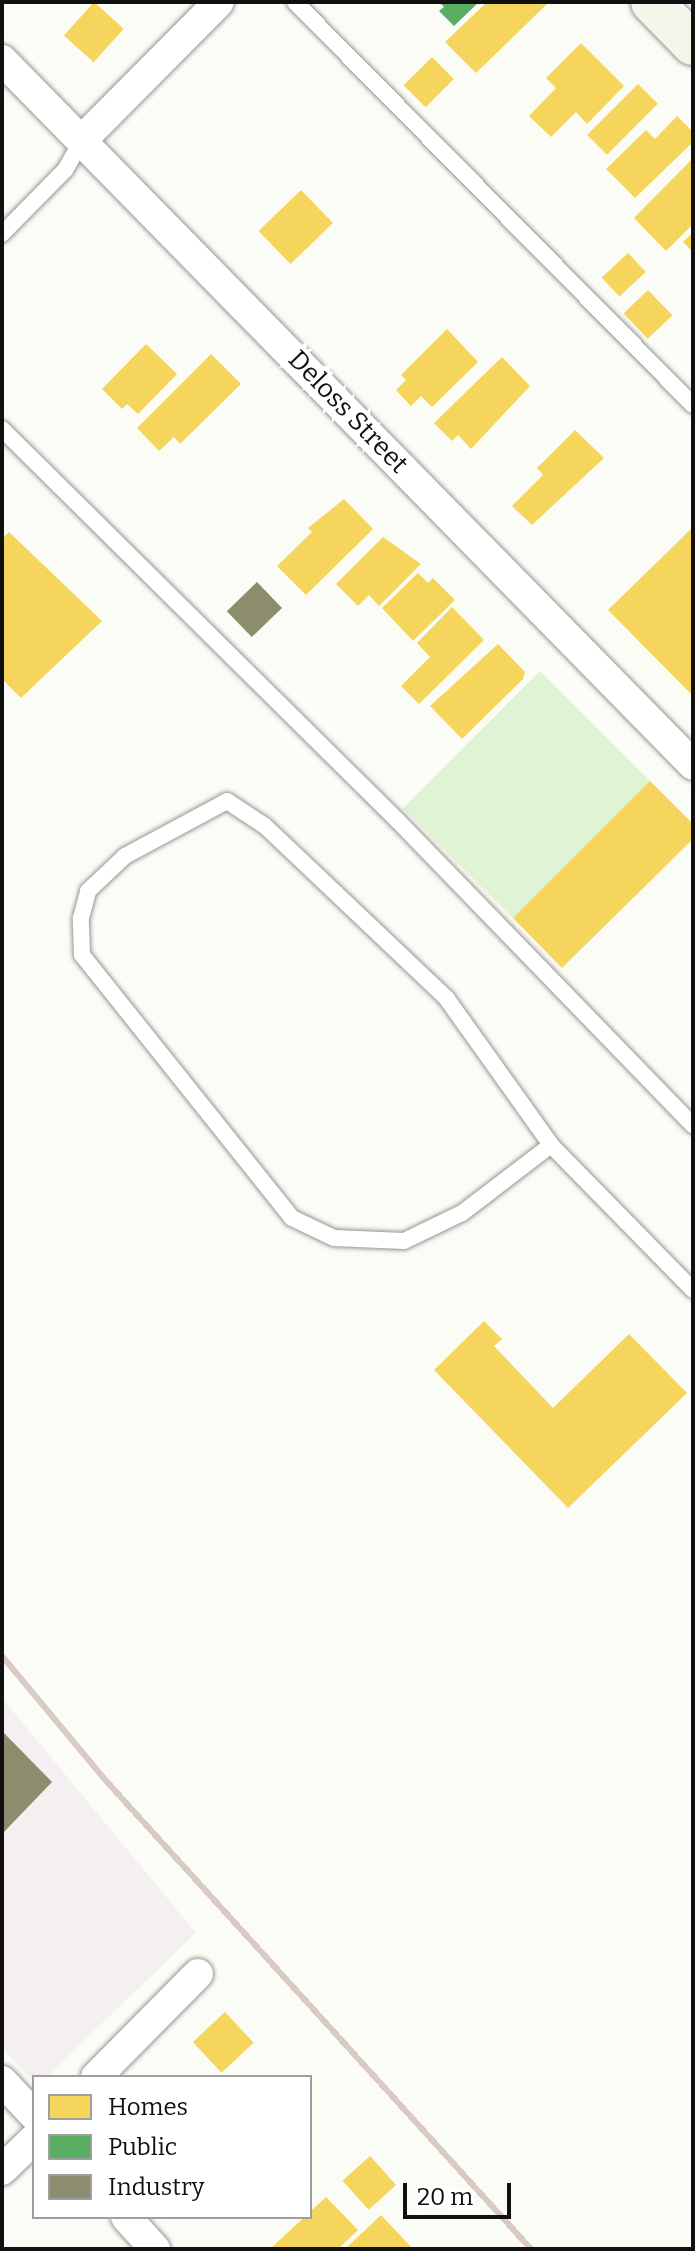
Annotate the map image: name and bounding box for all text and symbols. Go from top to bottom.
street label: Deloss Street [282,344,414,480]
legend [32,2075,312,2219]
text: Homes [108,2093,188,2121]
text: Public [108,2133,177,2161]
scale bar [407,2167,515,2217]
text: Industry [108,2173,205,2201]
text: 20 m [417,2183,473,2211]

